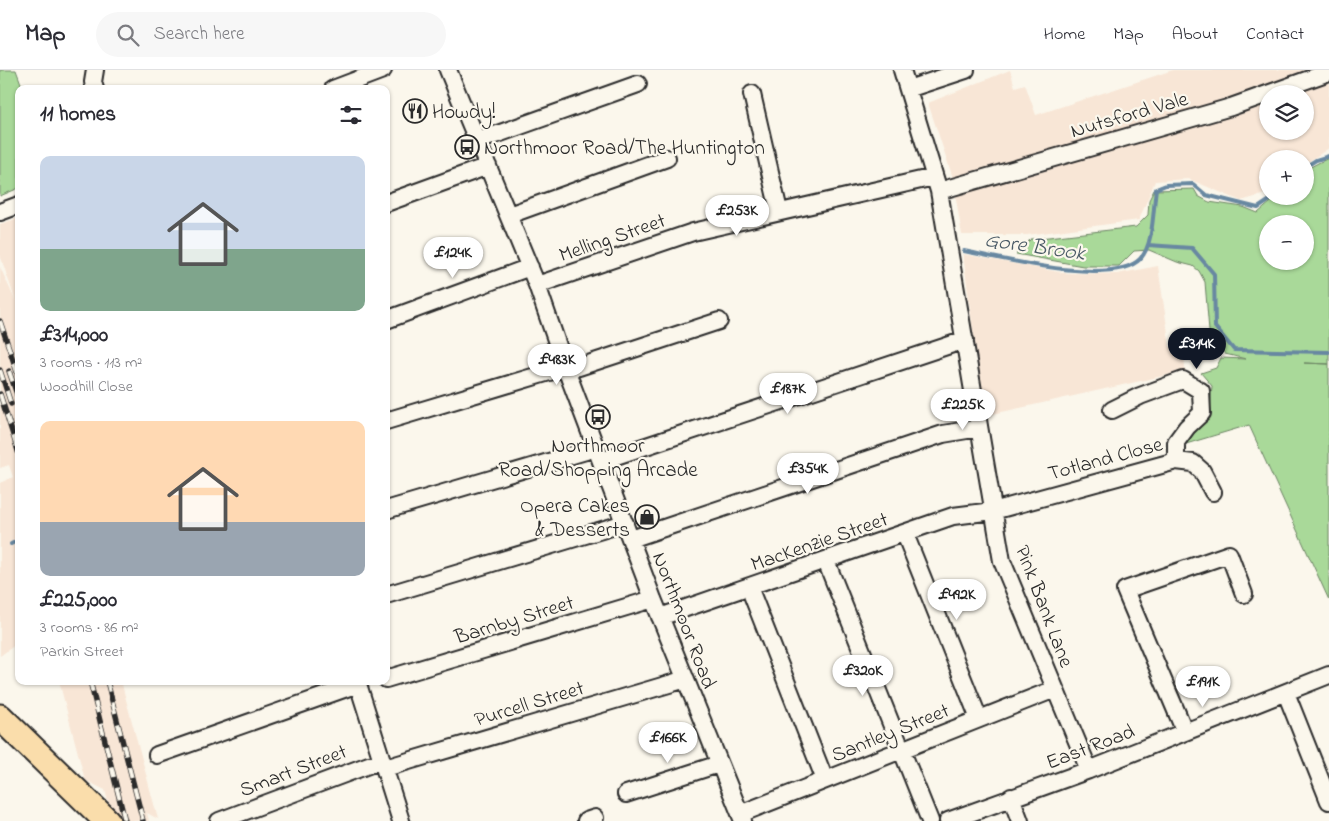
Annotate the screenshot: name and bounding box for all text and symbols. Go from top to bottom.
search box [96,12,446,57]
text: Map [25,17,66,52]
icon: search [114,21,142,49]
text: Search here [154,21,245,48]
text: Home [1044,22,1085,48]
text: Map [1113,22,1144,48]
text: About [1172,22,1218,48]
text: Contact [1246,22,1304,48]
street label: Nutsford Vale [1067,85,1192,147]
map controls [1259,85,1314,270]
button: layers [1259,85,1314,140]
restaurant icon: Howdy! [402,98,428,124]
place label: Howdy! [432,98,495,130]
text: 11 homes [40,100,116,130]
icon: filters [337,101,365,129]
bus stop icon: Northmoor Road/The Huntington [454,134,480,160]
place label: Northmoor Road/The Huntington [484,134,765,166]
button: + [1259,150,1314,205]
icon: home [158,189,248,279]
pin: £253K [702,194,772,237]
text: £253K [716,199,758,223]
street label: Melling Street [555,207,671,273]
button: − [1259,215,1314,270]
water label: Gore Brook [982,225,1088,271]
pin: £124K [418,236,488,279]
text: £124K [434,241,472,265]
text: £314,000 [40,321,108,351]
pin: £314K [1162,328,1232,370]
text: £314K [1179,332,1215,356]
pin: £483K [522,344,592,386]
text: £483K [538,348,576,372]
text: 3 rooms · 113 m² [40,351,142,375]
pin: £187K [753,372,823,415]
text: Woodhill Close [40,375,133,399]
text: £187K [770,377,806,401]
pin: £225K [928,388,998,431]
text: £225K [942,393,984,417]
bus stop icon: Northmoor Road/Shopping Arcade [585,404,611,430]
street label: Totland Close [1045,430,1167,490]
place label: Northmoor Road/Shopping Arcade [498,432,698,488]
pin: £354K [773,452,843,495]
icon: home [158,454,248,544]
text: £354K [788,457,828,481]
place label: Opera Cakes & Desserts [520,492,630,546]
shop icon: Opera Cakes & Desserts [634,504,660,530]
street label: MacKenzie Street [747,505,892,580]
street label: Pink Bank Lane [1006,541,1080,673]
street label: Northmoor Road [643,548,723,694]
pin: £492K [922,578,992,621]
text: £492K [938,583,976,607]
text: £225,000 [40,586,117,616]
street label: Barnby Street [450,589,579,655]
text: 3 rooms · 86 m² [40,616,138,640]
text: Parkin Street [40,640,124,664]
pin: £320K [828,654,898,697]
text: £320K [843,659,883,683]
pin: £191K [1168,666,1238,708]
text: £191K [1187,670,1219,694]
street label: Purcell Street [471,674,588,736]
street label: Santley Street [827,697,955,773]
street label: East Road [1042,717,1140,778]
pin: £166K [633,722,703,764]
text: £166K [649,726,687,750]
street label: Smart Street [236,738,352,806]

